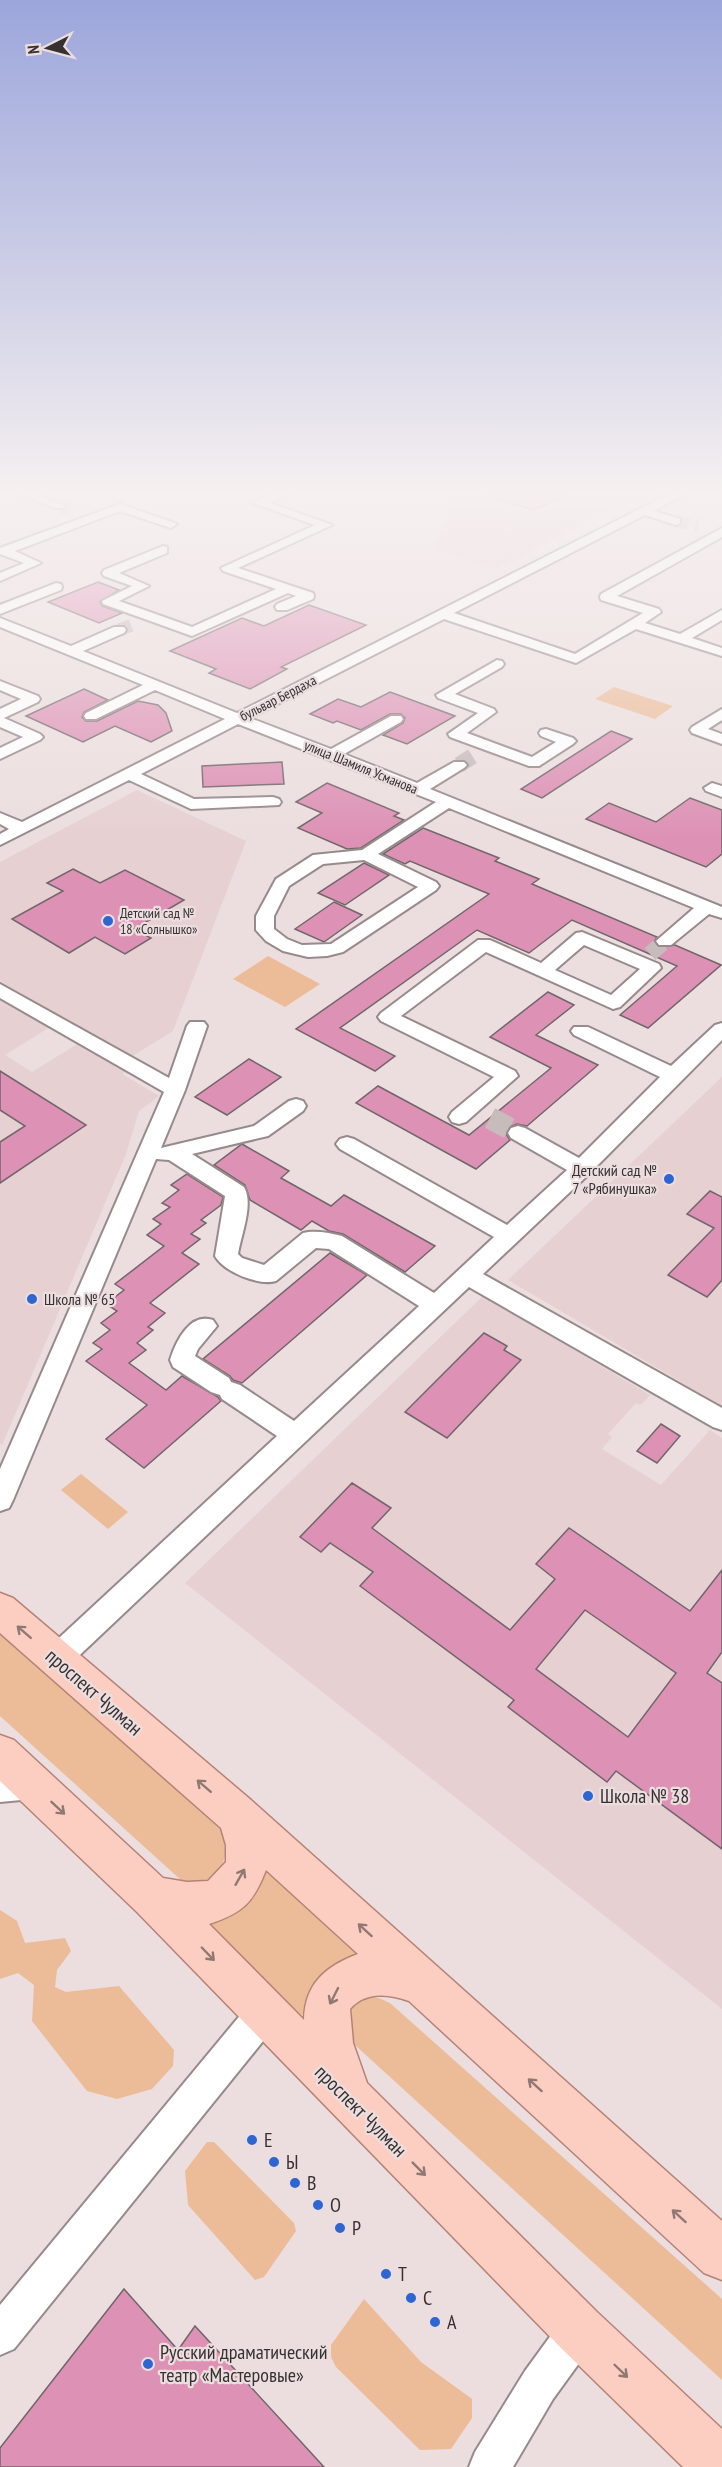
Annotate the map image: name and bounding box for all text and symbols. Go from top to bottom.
north arrow [18,18,78,78]
text: N [23,44,43,55]
street label: бульвар Бердаха [237,671,319,725]
street label: улица Шамиля Усманова [302,736,420,798]
place label: Детский сад № 18 «Солнышко» [120,904,197,938]
marker: Детский сад № 18 «Солнышко» [101,914,115,928]
place label: Детский сад № 7 «Рябинушка» [572,1160,657,1198]
marker: Детский сад № 7 «Рябинушка» [662,1172,676,1186]
place label: Школа № 65 [44,1289,115,1309]
marker: Школа № 65 [25,1292,39,1306]
one-way arrow [17,1625,32,1639]
street label: проспект Чулман [40,1643,148,1741]
one-way arrow [196,1780,212,1793]
place label: Школа № 38 [600,1783,689,1809]
marker: Школа № 38 [581,1789,595,1803]
one-way arrow [50,1801,65,1815]
one-way arrow [234,1869,246,1886]
one-way arrow [358,1923,373,1937]
one-way arrow [200,1946,214,1961]
one-way arrow [328,1987,340,2004]
street label: проспект Чулман [309,2059,413,2163]
one-way arrow [528,2078,543,2092]
place label: Е [264,2127,273,2153]
marker: Е [245,2133,259,2147]
place label: Ы [286,2149,298,2175]
marker: Ы [267,2155,281,2169]
one-way arrow [411,2162,426,2177]
place label: В [307,2170,316,2196]
marker: В [288,2176,302,2190]
place label: О [330,2192,341,2218]
marker: О [311,2198,325,2212]
one-way arrow [672,2209,687,2223]
place label: Р [352,2215,361,2241]
marker: Р [333,2221,347,2235]
place label: Т [398,2261,407,2287]
marker: Т [379,2267,393,2281]
place label: С [423,2285,432,2311]
marker: С [404,2291,418,2305]
place label: А [447,2309,457,2335]
marker: А [428,2315,442,2329]
place label: Русский драматический театр «Мастеровые» [160,2339,327,2388]
marker: Русский драматический театр «Мастеровые» [141,2357,155,2371]
one-way arrow [613,2363,628,2377]

